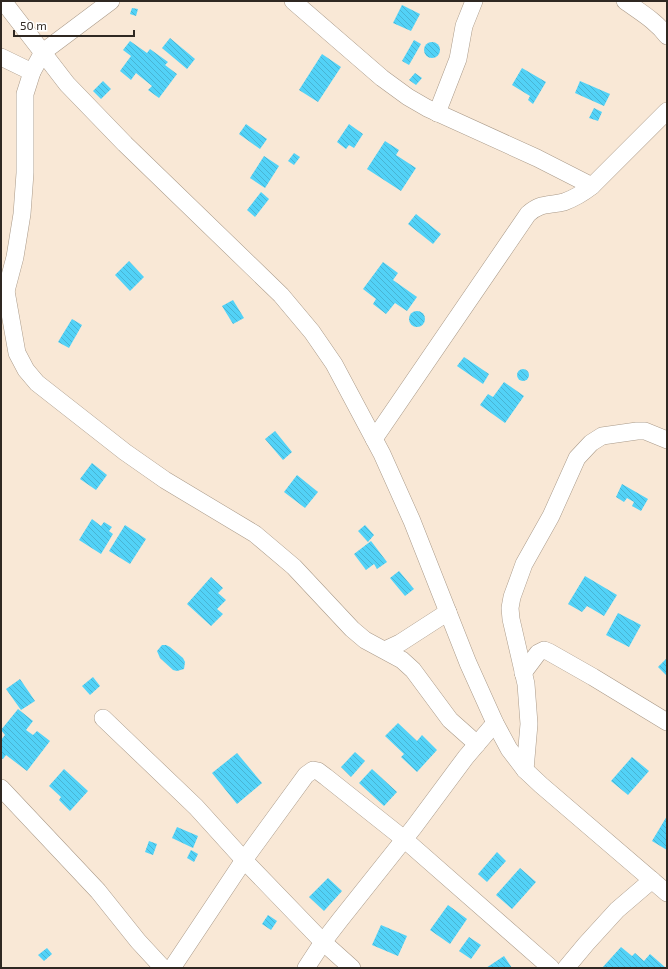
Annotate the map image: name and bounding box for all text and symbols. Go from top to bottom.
scale bar [14,12,134,38]
text: 50 m [20,18,47,32]

